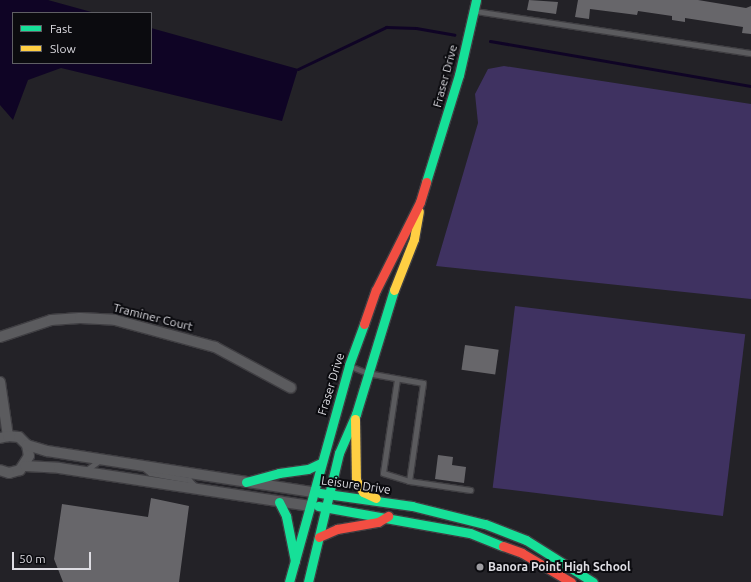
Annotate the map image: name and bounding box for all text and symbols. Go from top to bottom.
legend [12,12,152,64]
text: Fast [50,22,72,35]
text: Slow [50,42,76,55]
street label: Fraser Drive [430,43,460,109]
street label: Traminer Court [112,300,194,334]
street label: Fraser Drive [315,351,347,417]
street label: Leisure Drive [320,473,392,497]
scale bar [14,544,93,570]
text: 50 m [19,552,46,565]
place label: Banora Point High School [488,560,631,574]
marker: Banora Point High School [475,562,485,572]

